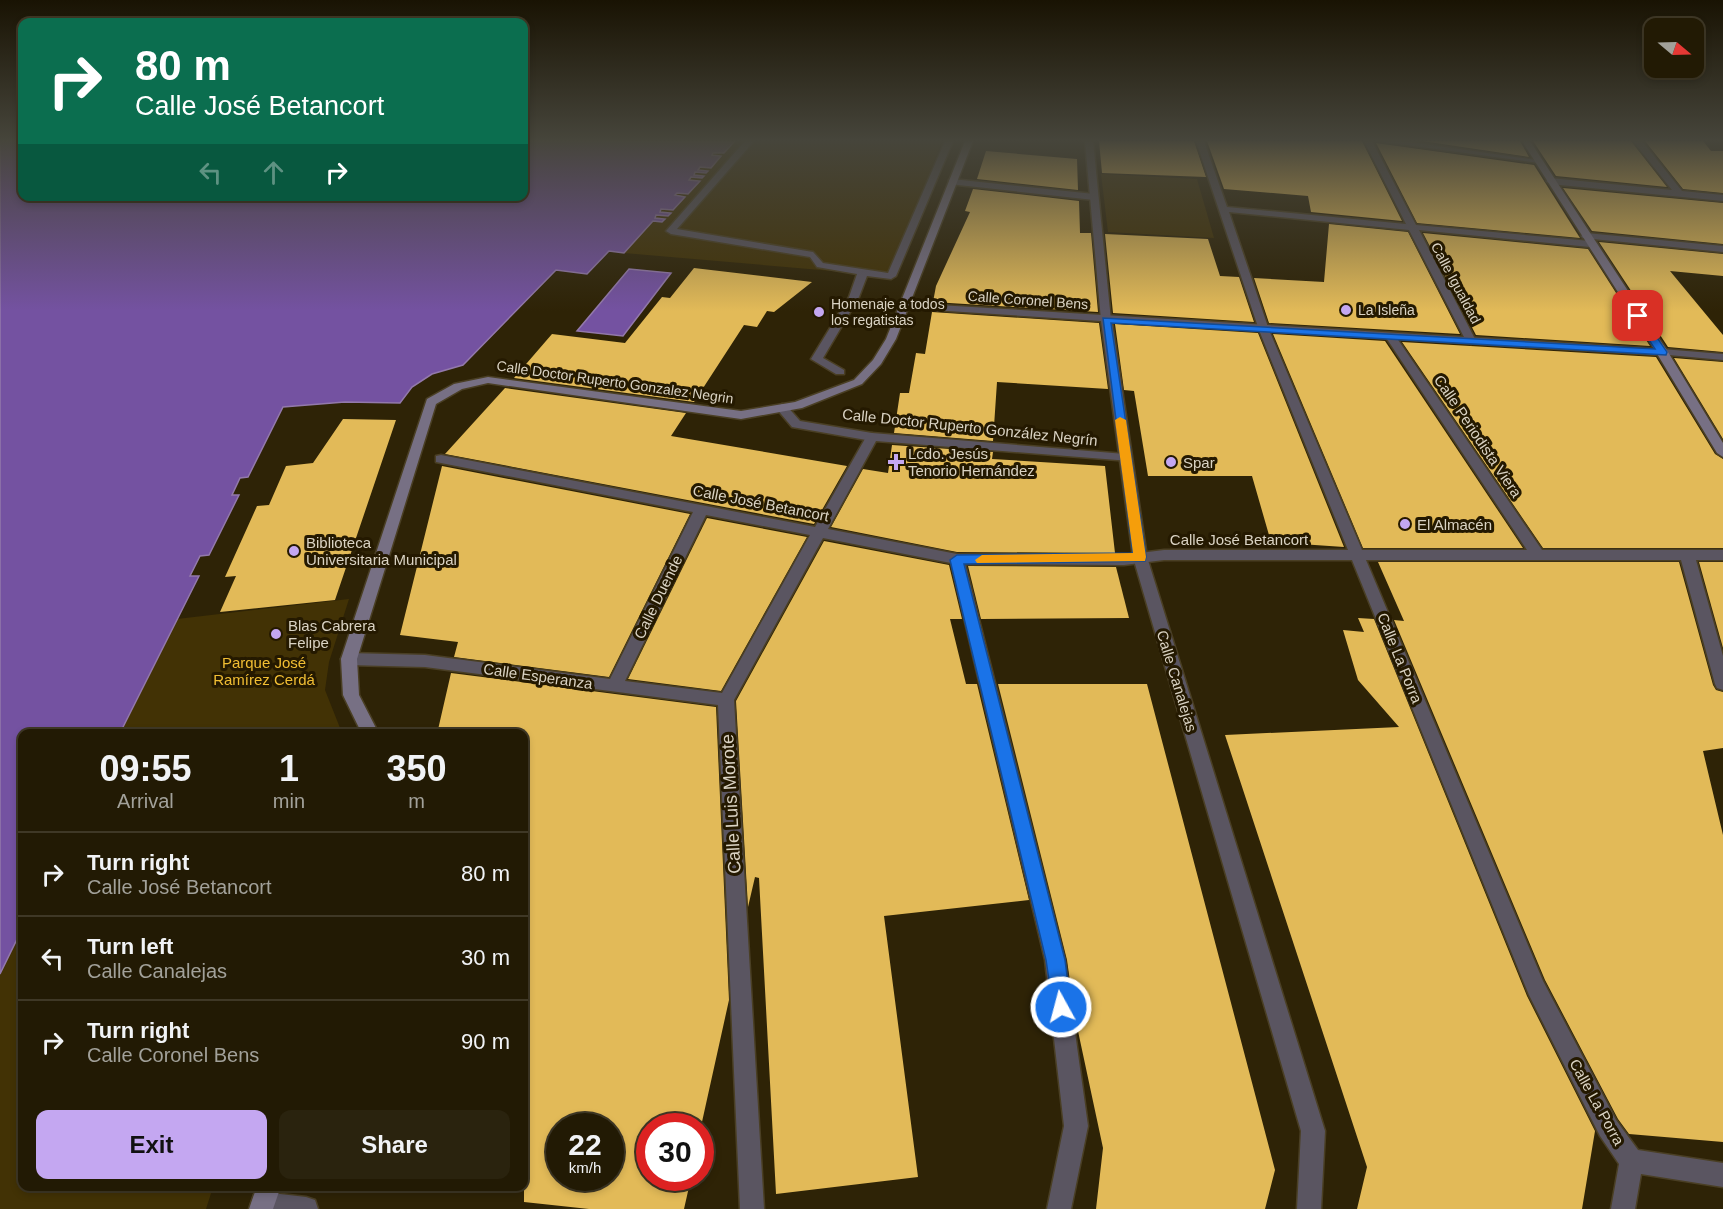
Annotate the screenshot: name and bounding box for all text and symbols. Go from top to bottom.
north arrow [1644,18,1704,78]
map controls [1644,18,1704,78]
icon: right [36,42,114,120]
text: 80 m [135,42,231,89]
text: Calle José Betancort [135,91,384,121]
icon: left [194,156,227,189]
icon: ahead [257,156,290,189]
icon: right [320,156,353,189]
street label: Calle Igualdad [1428,240,1484,326]
street label: Calle Coronel Bens [967,288,1089,312]
pin [1612,290,1663,341]
place label: Homenaje a todos los regatistas [831,296,945,328]
icon: arrive [1621,299,1654,332]
place label: La Isleña [1358,302,1415,318]
marker: La Isleña [1339,303,1353,317]
marker: Homenaje a todos los regatistas [812,305,826,319]
street label: Calle Doctor Ruperto Gonzalez Negrin [496,357,734,407]
street label: Calle Periodista Viera [1431,372,1526,501]
street label: Calle Doctor Ruperto González Negrín [841,405,1099,449]
place label: Lcdo. Jesús Tenorio Hernández [908,445,1035,479]
place label: Spar [1183,454,1215,471]
marker: Lcdo. Jesús Tenorio Hernández [889,455,903,469]
marker: Spar [1164,455,1178,469]
street label: Calle José Betancort [691,481,831,525]
place label: El Almacén [1417,516,1492,533]
marker: El Almacén [1398,517,1412,531]
street label: Calle José Betancort [1170,531,1309,548]
place label: Biblioteca Universitaria Municipal [306,534,457,568]
marker: Biblioteca Universitaria Municipal [287,544,301,558]
street label: Calle Duende [630,552,686,642]
street label: Calle La Porra [1374,610,1426,706]
place label: Blas Cabrera Felipe [288,617,376,651]
marker: Blas Cabrera Felipe [269,627,283,641]
street label: Calle Canalejas [1154,628,1200,734]
park label: Parque José Ramírez Cerdá [213,654,316,688]
street label: Calle Esperanza [482,660,594,692]
street label: Calle Luis Morote [717,734,745,874]
text: 09:55 [99,748,191,789]
text: 1 [279,748,299,789]
text: 350 [386,748,447,789]
text: Arrival [117,790,174,812]
text: min [273,790,305,812]
text: m [408,790,425,812]
text: Turn right [87,850,189,875]
icon: right [36,858,69,891]
text: 80 m [461,861,510,886]
text: Calle José Betancort [87,876,272,898]
text: Turn left [87,934,173,959]
icon: left [36,942,69,975]
text: 30 m [461,945,510,970]
text: Calle Canalejas [87,960,227,982]
position arrow [1029,975,1093,1039]
text: Turn right [87,1018,189,1043]
icon: right [36,1026,69,1059]
text: 90 m [461,1029,510,1054]
text: Calle Coronel Bens [87,1044,259,1066]
street label: Calle La Porra [1566,1056,1628,1149]
button: Exit [36,1110,267,1179]
button: Share [279,1110,510,1179]
speed limit sign: 30 [636,1113,714,1191]
text: 22 [568,1128,602,1161]
text: km/h [569,1159,601,1176]

